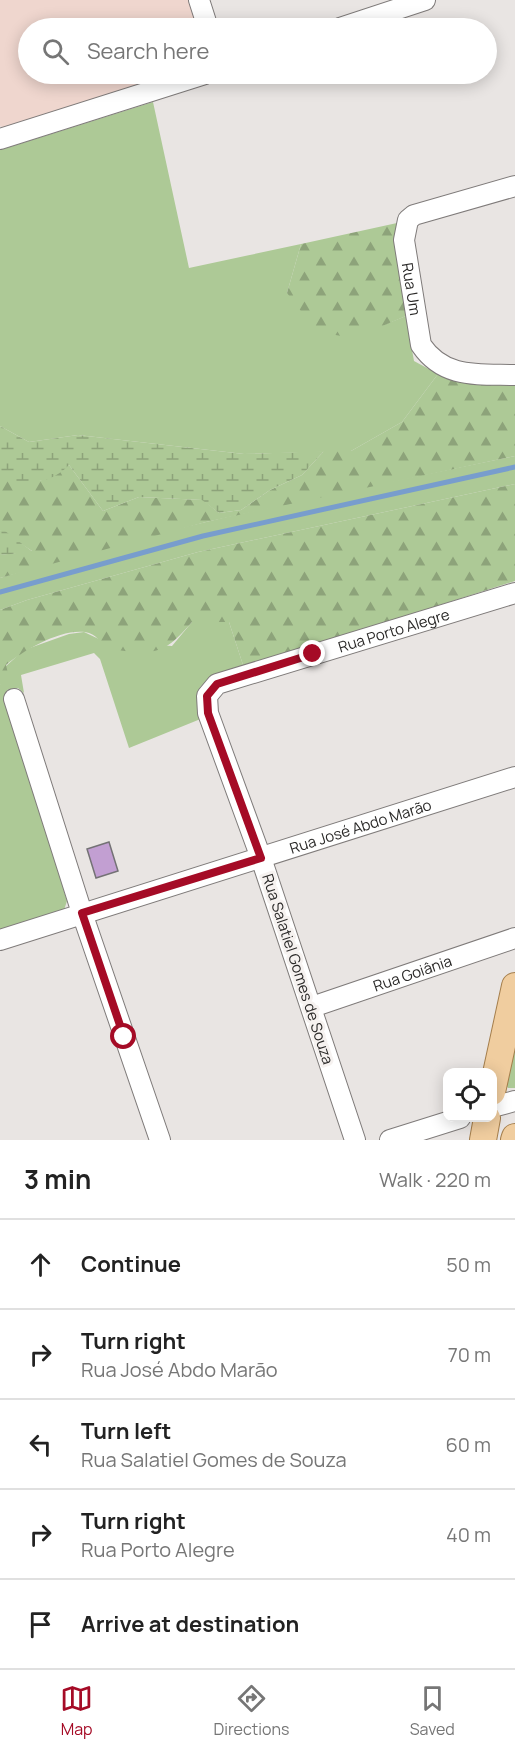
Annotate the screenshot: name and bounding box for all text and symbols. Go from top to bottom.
search box [18,18,497,84]
icon: search [39,35,72,68]
text: Search here [87,36,209,66]
street label: Rua Um [397,261,427,317]
street label: Rua Porto Alegre [335,603,452,657]
route end [299,640,325,666]
street label: Rua José Abdo Marão [287,794,434,858]
street label: Rua Salatiel Gomes de Souza [257,871,339,1067]
street label: Rua Goiânia [370,950,454,996]
route start [110,1023,136,1049]
map controls [443,1068,497,1122]
button: locate [443,1068,497,1122]
text: 3 min [24,1161,91,1197]
text: Walk · 220 m [379,1166,491,1193]
icon: ahead [24,1248,57,1281]
text: Continue [81,1249,181,1279]
text: 50 m [446,1251,491,1278]
text: Turn right [81,1326,186,1356]
icon: right [24,1338,57,1371]
text: 70 m [448,1341,491,1368]
text: Rua José Abdo Marão [81,1356,278,1383]
text: Turn left [81,1416,171,1446]
icon: left [24,1428,57,1461]
text: 60 m [445,1431,491,1458]
text: Rua Salatiel Gomes de Souza [81,1446,347,1473]
text: Turn right [81,1506,186,1536]
icon: right [24,1518,57,1551]
text: 40 m [446,1521,491,1548]
text: Rua Porto Alegre [81,1536,235,1563]
icon: arrive [24,1608,57,1641]
text: Arrive at destination [81,1609,299,1639]
tab: Map [60,1682,93,1740]
tab: Directions [214,1682,289,1740]
tab: Saved [410,1682,455,1740]

